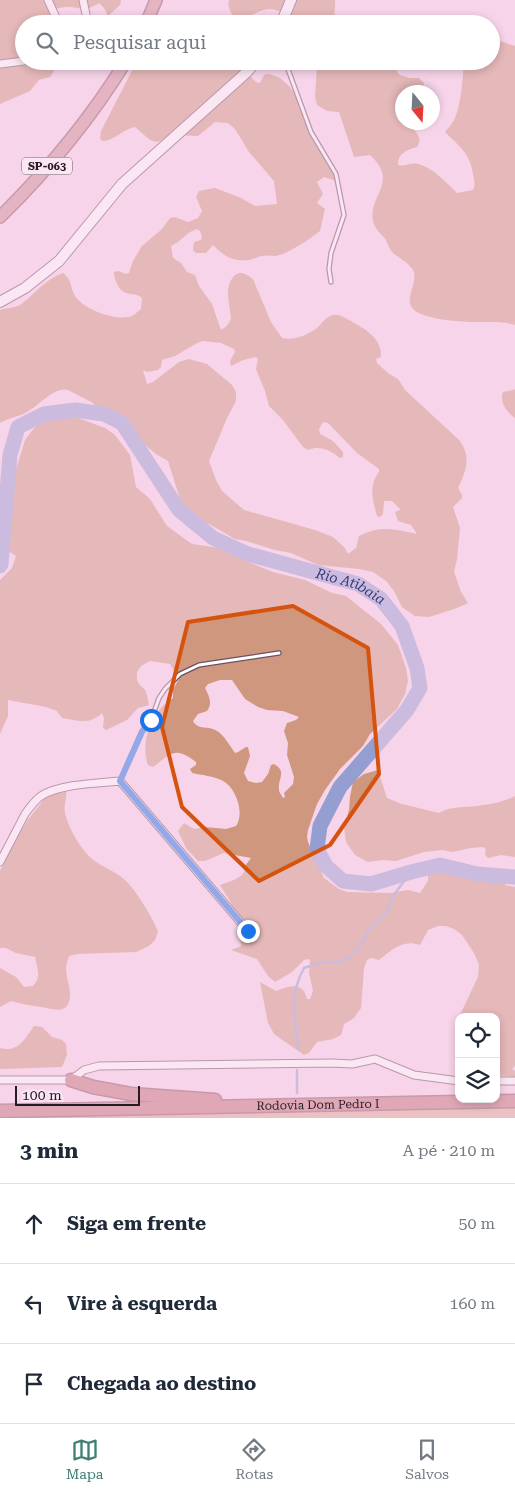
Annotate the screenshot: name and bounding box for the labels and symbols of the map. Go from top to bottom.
north arrow [395,85,440,130]
road number: SP-063 [22,158,72,175]
water label: Rio Atibaia [313,565,388,608]
route start [140,709,163,732]
route end [237,920,260,943]
scale bar [15,1083,140,1106]
street label: Rodovia Dom Pedro I [256,1097,380,1113]

